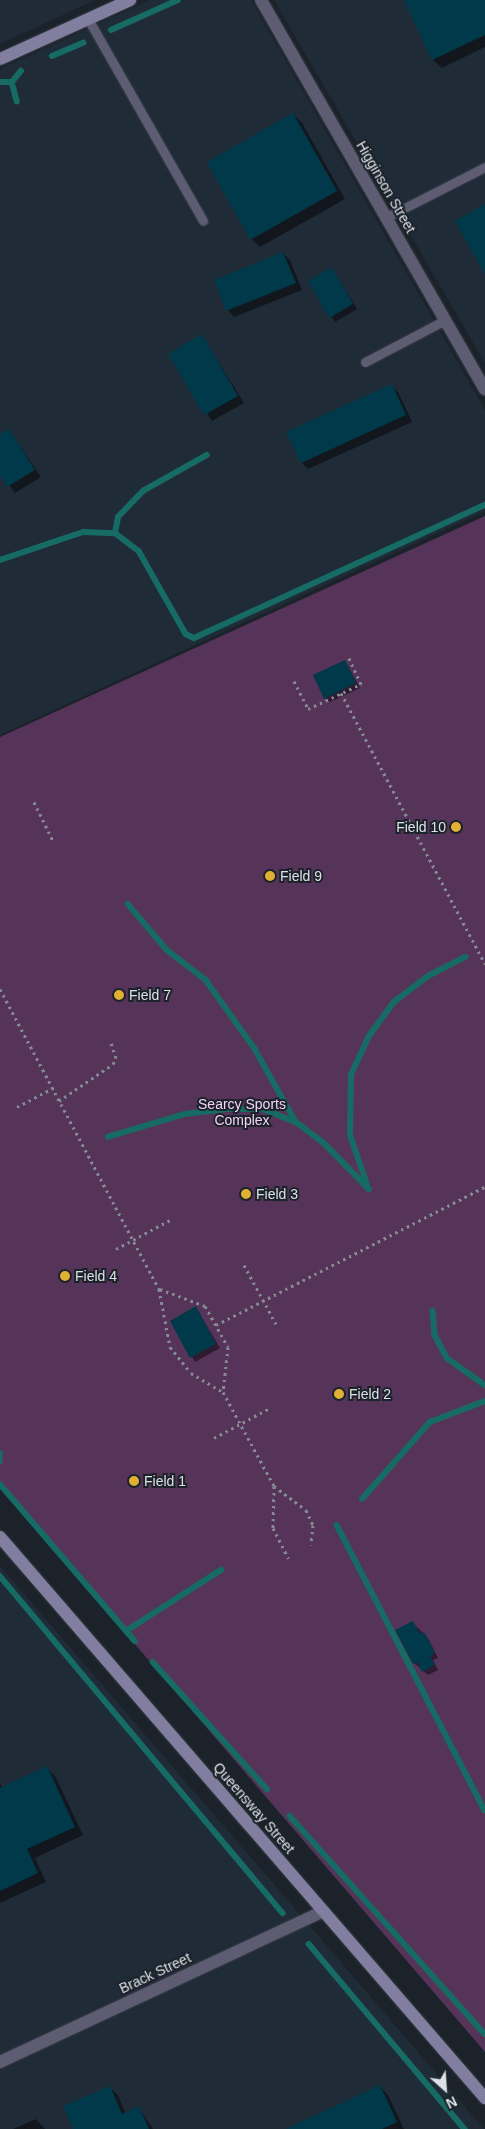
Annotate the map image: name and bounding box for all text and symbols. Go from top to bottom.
street label: Higginson Street [353,138,419,236]
place label: Field 10 [396,819,446,835]
marker: Field 10 [450,821,462,833]
place label: Field 9 [280,868,322,884]
marker: Field 9 [264,870,276,882]
place label: Field 7 [129,987,171,1003]
marker: Field 7 [113,989,125,1001]
park label: Searcy Sports Complex [198,1096,286,1128]
place label: Field 3 [256,1186,298,1202]
marker: Field 3 [240,1188,252,1200]
place label: Field 4 [75,1268,117,1284]
marker: Field 4 [59,1270,71,1282]
place label: Field 2 [349,1386,391,1402]
marker: Field 2 [333,1388,345,1400]
place label: Field 1 [144,1473,186,1489]
marker: Field 1 [128,1475,140,1487]
street label: Queensway Street [210,1759,298,1857]
street label: Brack Street [117,1949,193,1997]
north arrow [420,2064,470,2114]
text: N [444,2093,460,2112]

